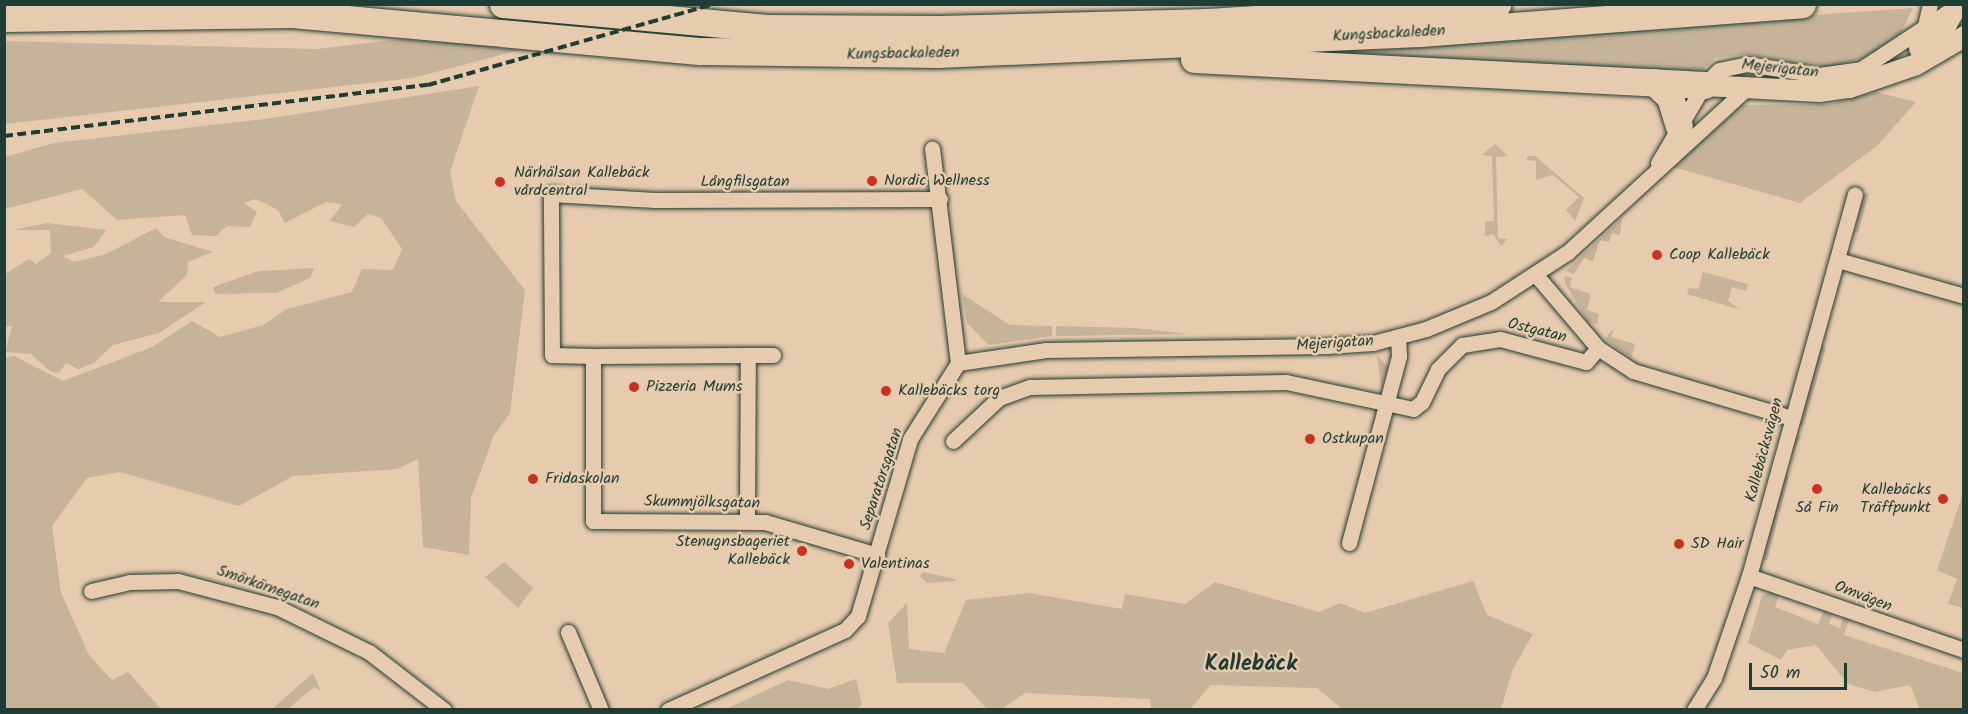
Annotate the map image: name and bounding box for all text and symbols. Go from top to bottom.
street label: Kungsbackaleden [1332,21,1446,47]
street label: Kungsbackaleden [846,43,960,65]
street label: Mejerigatan [1740,55,1820,83]
place label: Närhälsan Kallebäck vårdcentral [514,163,650,201]
place label: Nordic Wellness [884,171,990,191]
street label: Långfilsgatan [701,172,789,192]
marker: Närhälsan Kallebäck vårdcentral [491,173,509,191]
marker: Nordic Wellness [865,174,879,188]
place label: Coop Kallebäck [1669,245,1770,265]
marker: Coop Kallebäck [1650,248,1664,262]
street label: Ostgatan [1505,314,1569,348]
street label: Mejerigatan [1296,332,1374,356]
place label: Pizzeria Mums [646,377,743,397]
marker: Pizzeria Mums [627,380,641,394]
place label: Kallebäcks torg [898,381,1000,401]
marker: Kallebäcks torg [879,384,893,398]
street label: Kallebäcksvägen [1742,396,1788,504]
street label: Separatorsgatan [856,425,908,533]
place label: Ostkupan [1322,429,1384,449]
marker: Ostkupan [1303,432,1317,446]
place label: Fridaskolan [545,469,619,489]
marker: Fridaskolan [526,472,540,486]
place label: Kallebäcks Träffpunkt [1860,480,1931,518]
marker: Så Fin [1810,482,1824,496]
street label: Skummjölksgatan [644,492,760,514]
marker: Kallebäcks Träffpunkt [1936,492,1950,506]
place label: Så Fin [1795,498,1839,518]
place label: Stenugnsbageriet Kallebäck [676,532,790,570]
place label: SD Hair [1691,534,1744,554]
marker: SD Hair [1672,537,1686,551]
marker: Stenugnsbageriet Kallebäck [795,544,809,558]
place label: Valentinas [861,554,930,574]
marker: Valentinas [842,557,856,571]
street label: Smörkärnegatan [214,561,322,615]
street label: Omvägen [1831,577,1895,617]
scale bar [1752,651,1850,689]
district label: Kallebäck [1205,652,1297,678]
text: 50 m [1760,659,1800,688]

